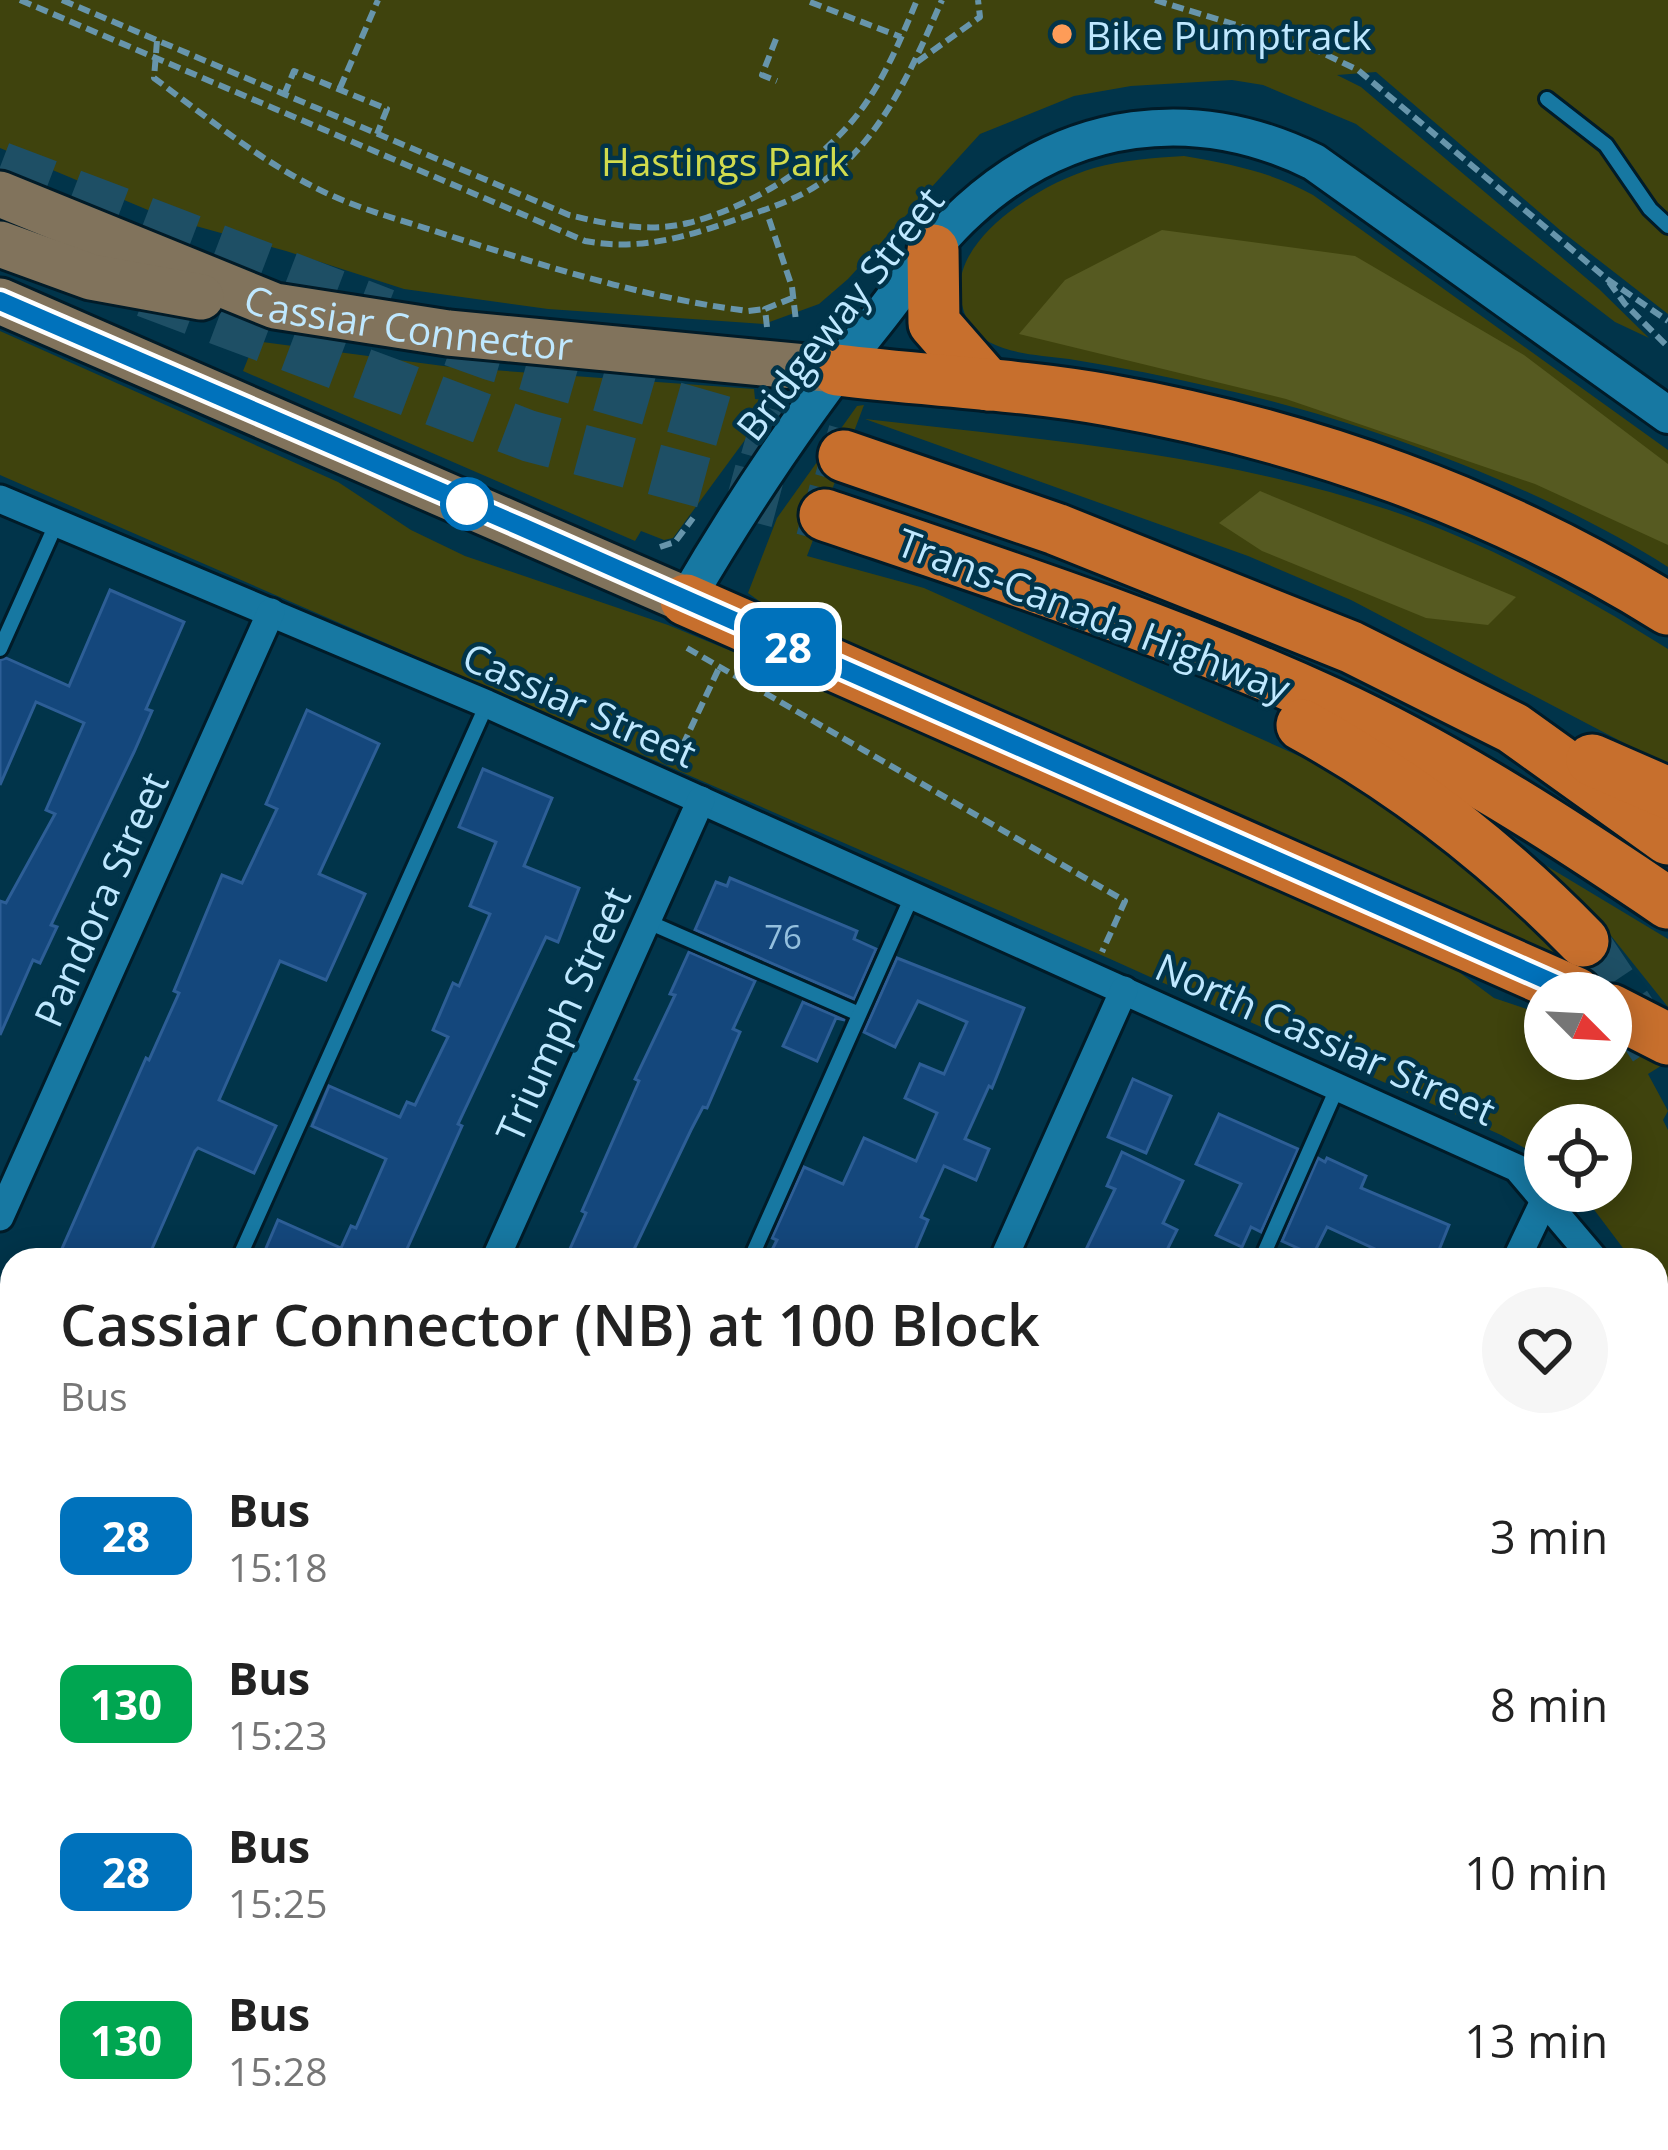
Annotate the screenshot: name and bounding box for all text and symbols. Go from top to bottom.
place label: Bike Pumptrack [1086,8,1372,61]
marker: Bike Pumptrack [1049,21,1075,47]
park label: Hastings Park [601,134,850,187]
street label: Bridgeway Street [723,175,955,451]
street label: Cassiar Connector [237,270,575,371]
unlabelled marker [442,479,492,529]
street label: Trans-Canada Highway [890,515,1298,714]
line badge: 28 [734,608,842,686]
text: 28 [764,618,812,675]
street label: Cassiar Street [455,629,705,779]
street label: Pandora Street [20,764,180,1034]
street label: Triumph Street [482,878,642,1150]
house number: 76 [764,914,802,959]
street label: North Cassiar Street [1148,939,1504,1137]
north arrow [1524,972,1632,1080]
map controls [1524,972,1632,1212]
button: locate [1524,1104,1632,1212]
text: Cassiar Connector (NB) at 100 Block [60,1285,1040,1363]
button: heart [1482,1287,1608,1413]
text: Bus [60,1369,128,1422]
text: Bus [228,1479,310,1540]
text: 3 min [1490,1506,1608,1567]
text: 28 [102,1507,150,1564]
text: 15:18 [228,1540,327,1593]
text: Bus [228,1647,310,1708]
text: 8 min [1490,1674,1608,1735]
text: 130 [90,1675,162,1732]
text: 15:23 [228,1708,327,1761]
text: Bus [228,1815,310,1876]
text: 10 min [1464,1842,1608,1903]
text: 28 [102,1843,150,1900]
text: 15:25 [228,1876,327,1929]
text: Bus [228,1983,310,2044]
text: 13 min [1464,2010,1608,2071]
text: 130 [90,2011,162,2068]
text: 15:28 [228,2044,327,2097]

